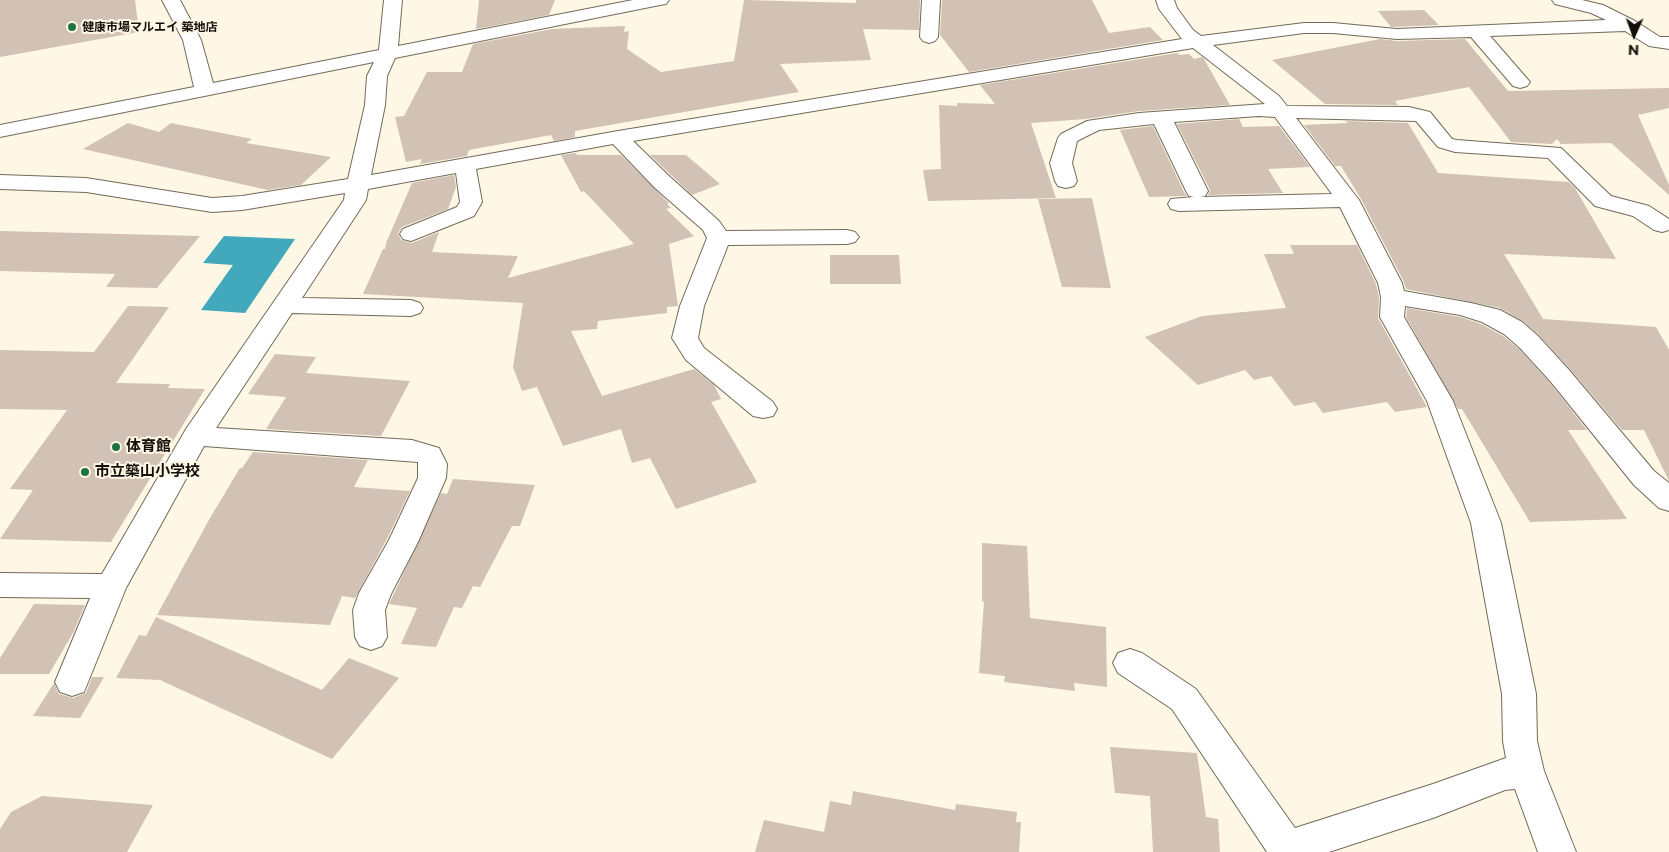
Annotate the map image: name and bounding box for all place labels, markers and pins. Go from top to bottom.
place label: 健康市場マルエイ 築地店 [82,20,217,34]
marker: 健康市場マルエイ 築地店 [66,21,78,33]
place label: 体育館 [126,438,171,456]
marker: 体育館 [110,441,122,453]
place label: 市立築山小学校 [95,463,200,481]
marker: 市立築山小学校 [79,466,91,478]

